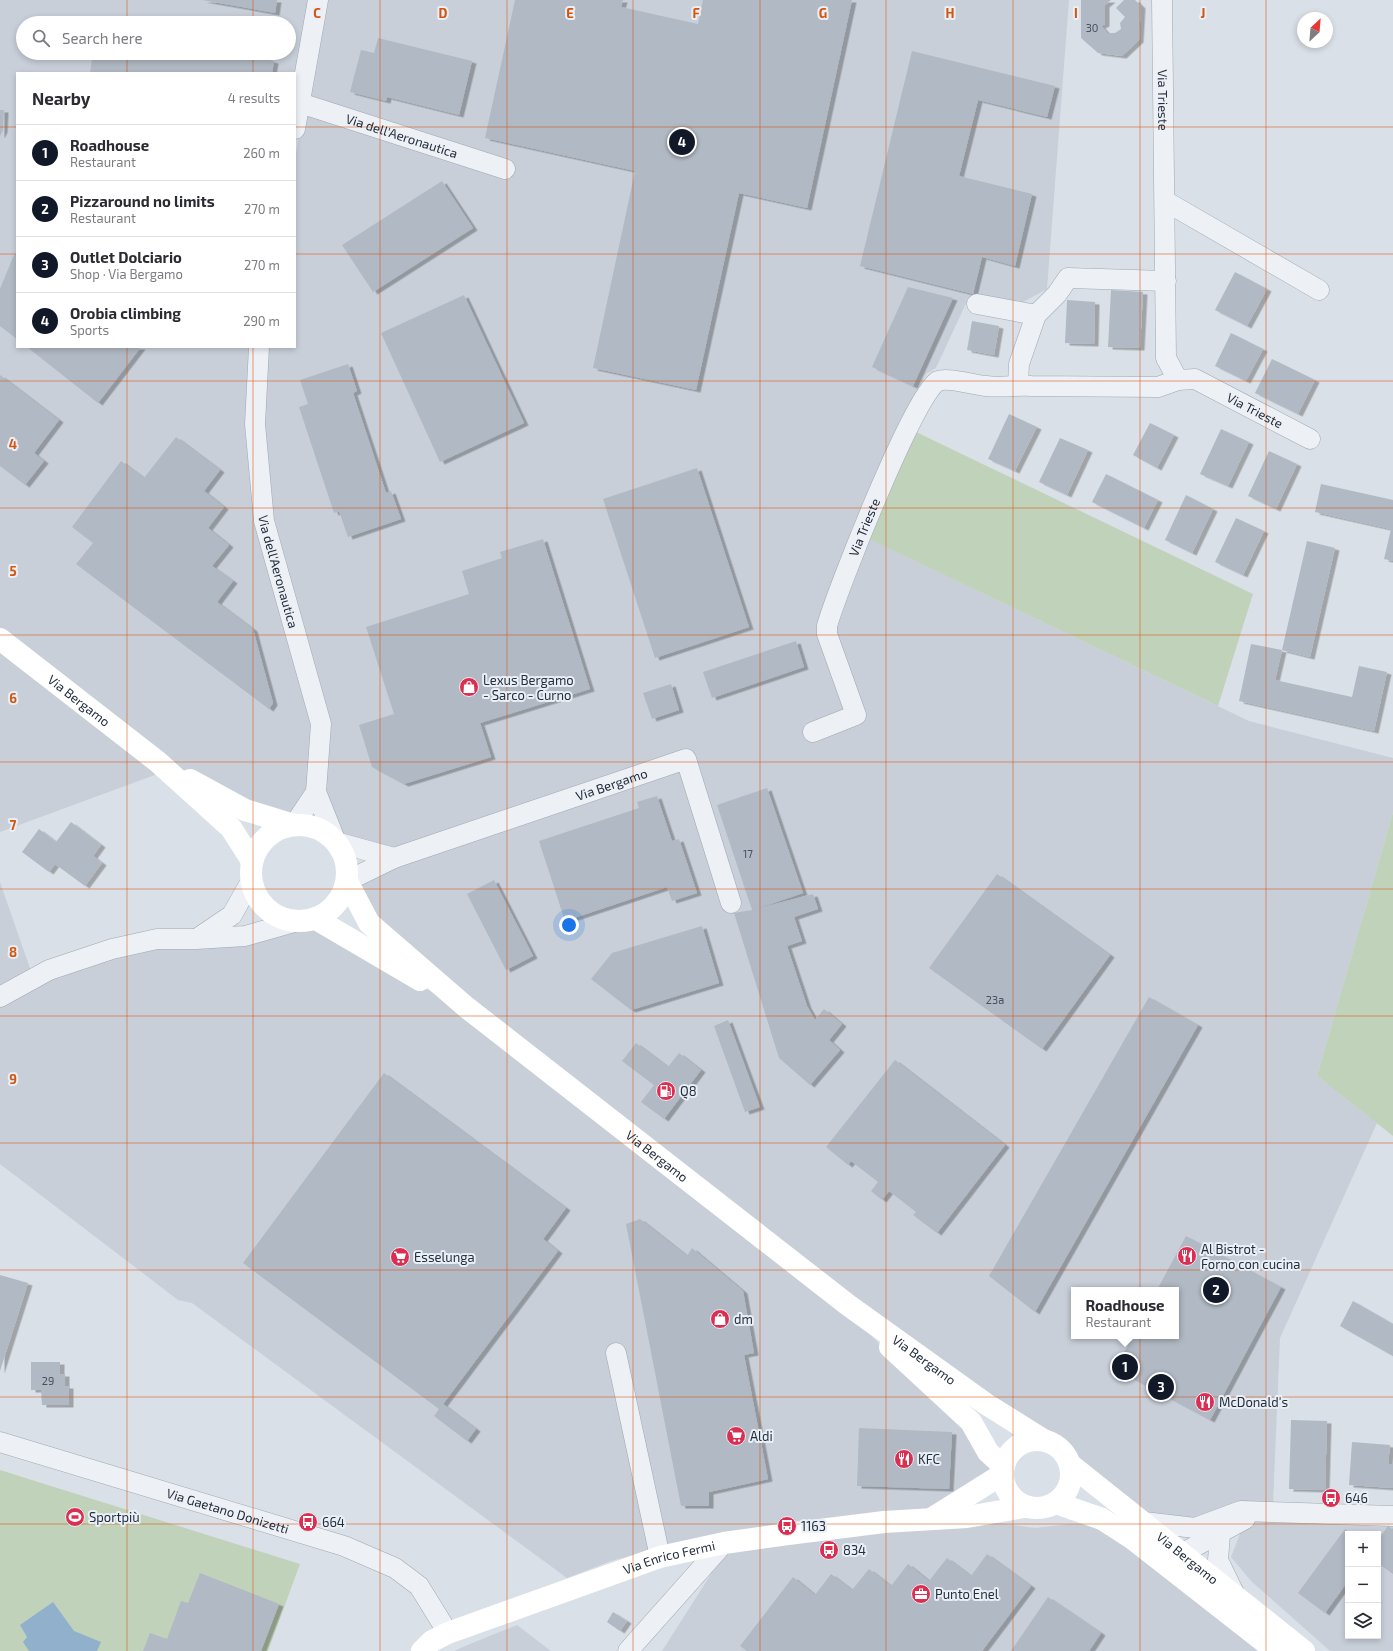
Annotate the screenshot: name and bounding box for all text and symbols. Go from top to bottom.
text: C [313,5,321,21]
text: D [439,5,448,21]
text: E [566,5,574,21]
text: F [692,5,700,21]
text: G [819,5,827,21]
text: H [946,5,955,21]
text: I [1074,5,1078,21]
text: J [1201,5,1205,21]
north arrow [1297,12,1333,48]
search box [16,16,296,60]
house number: 30 [1086,21,1098,34]
icon: search [30,27,52,49]
text: Search here [62,29,143,47]
street label: Via Trieste [1155,69,1171,131]
text: Nearby [32,88,90,108]
text: 4 results [228,90,280,106]
street label: Via dell'Aeronautica [344,110,460,161]
pin: 4 [669,127,695,157]
text: Roadhouse [70,136,149,154]
text: 1 [42,145,48,161]
text: 260 m [243,145,280,161]
text: Restaurant [70,154,136,170]
text: Pizzaround no limits [70,192,215,210]
text: 2 [41,201,49,217]
text: 270 m [244,201,280,217]
text: Restaurant [70,210,136,226]
text: Outlet Dolciario [70,248,182,266]
text: 3 [41,257,49,273]
text: 270 m [244,257,280,273]
text: Shop · Via Bergamo [70,266,183,282]
text: Orobia climbing [70,304,181,322]
text: 4 [41,313,49,329]
text: 290 m [243,313,280,329]
text: Sports [70,322,109,338]
street label: Via Trieste [1224,389,1286,431]
text: 4 [9,436,17,452]
street label: Via Trieste [845,496,883,558]
street label: Via dell'Aeronautica [255,514,302,630]
text: 5 [9,563,17,579]
street label: Via Bergamo [45,671,113,730]
place label: Lexus Bergamo - Sarco - Curno [483,672,574,703]
shop icon: Lexus Bergamo - Sarco - Curno [458,676,480,698]
text: 6 [9,690,17,706]
street label: Via Bergamo [574,765,649,804]
text: 7 [10,817,17,833]
house number: 17 [743,847,753,860]
your location [559,915,579,935]
text: 8 [9,944,17,960]
house number: 23a [986,993,1004,1006]
text: 9 [9,1071,17,1087]
fuel station icon: Q8 [655,1080,677,1102]
place label: Q8 [680,1083,697,1099]
street label: Via Bergamo [623,1127,691,1185]
place label: Al Bistrot - Forno con cucina [1201,1241,1300,1272]
restaurant icon: Al Bistrot - Forno con cucina [1176,1245,1198,1267]
supermarket icon: Esselunga [389,1246,411,1268]
place label: Esselunga [414,1249,475,1265]
pin: 2 [1203,1275,1229,1305]
popup [1071,1287,1179,1339]
text: Roadhouse [1085,1296,1165,1314]
shop icon: dm [709,1308,731,1330]
place label: dm [734,1311,753,1327]
text: Restaurant [1085,1314,1151,1330]
street label: Via Bergamo [889,1331,959,1388]
pin: 1 [1112,1352,1138,1382]
pin: 3 [1148,1372,1174,1402]
house number: 29 [42,1374,54,1387]
restaurant icon: McDonald's [1194,1391,1216,1413]
place label: McDonald's [1219,1394,1288,1410]
supermarket icon: Aldi [725,1425,747,1447]
place label: Aldi [750,1428,773,1444]
restaurant icon: KFC [893,1448,915,1470]
place label: KFC [918,1451,940,1467]
street label: Via Gaetano Donizetti [165,1485,291,1537]
bus stop icon: 646 [1320,1487,1342,1509]
place label: 646 [1345,1490,1368,1506]
sports icon: Sportpiù [64,1506,86,1528]
place label: Sportpiù [89,1509,140,1525]
bus stop icon: 664 [297,1511,319,1533]
place label: 664 [322,1514,345,1530]
bus stop icon: 1163 [776,1515,798,1537]
place label: 1163 [801,1518,826,1534]
street label: Via Bergamo [1153,1528,1222,1587]
map controls [1345,1531,1381,1639]
button: + [1345,1531,1381,1567]
street label: Via Enrico Fermi [621,1537,717,1578]
bus stop icon: 834 [818,1539,840,1561]
place label: 834 [843,1542,866,1558]
button: − [1345,1567,1381,1603]
office icon: Punto Enel [910,1583,932,1605]
place label: Punto Enel [935,1586,999,1602]
button: layers [1345,1603,1381,1639]

